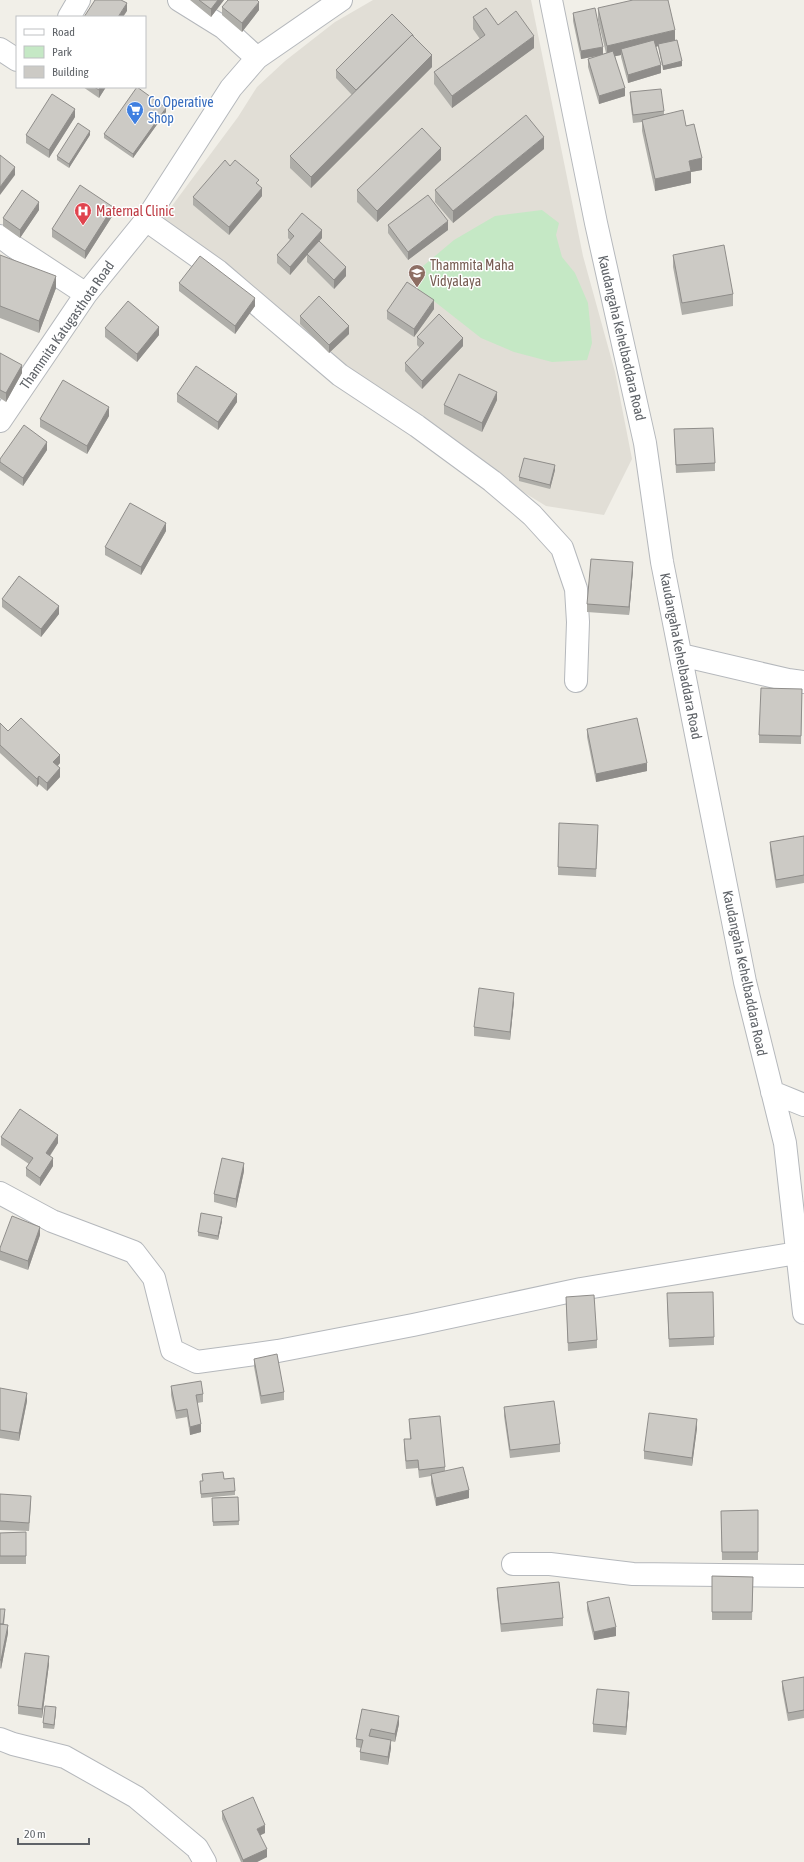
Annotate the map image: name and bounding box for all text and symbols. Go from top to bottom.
legend [16,16,146,88]
text: Road [52,25,75,39]
text: Park [52,45,73,59]
text: Building [52,65,90,79]
place label: Co Operative Shop [148,94,214,126]
supermarket icon: Co Operative Shop [125,100,145,125]
hospital icon: Maternal Clinic [73,201,93,226]
place label: Maternal Clinic [96,203,174,219]
street label: Kaudangaha Kehelbaddara Road [595,254,649,422]
place label: Thammita Maha Vidyalaya [430,257,514,289]
street label: Thammita Katugasthota Road [17,258,117,392]
school or university icon: Thammita Maha Vidyalaya [407,263,427,288]
street label: Kaudangaha Kehelbaddara Road [657,572,705,740]
street label: Kaudangaha Kehelbaddara Road [720,889,770,1057]
scale bar [18,1820,89,1846]
text: 20 m [24,1827,46,1841]

